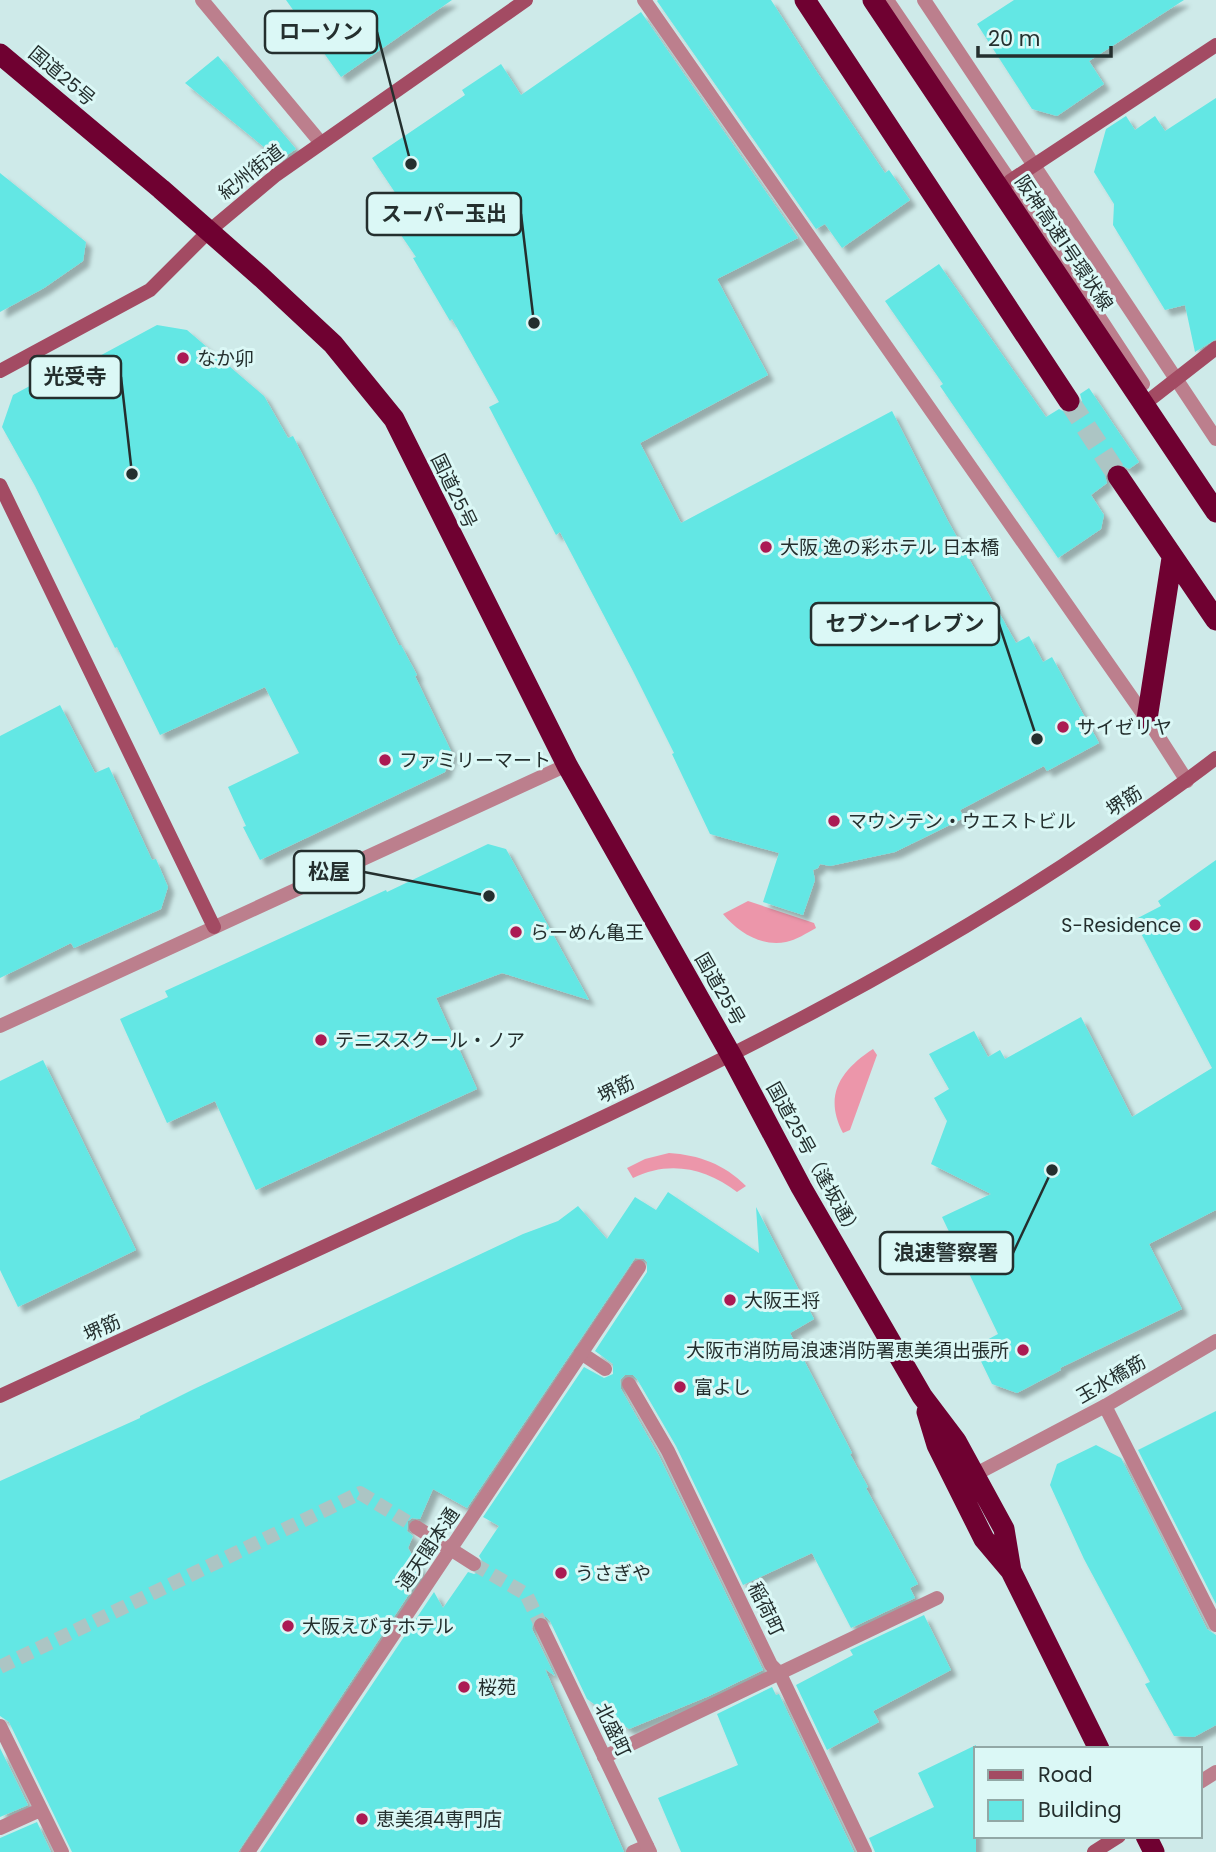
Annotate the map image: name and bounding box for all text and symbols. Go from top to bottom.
callout: ローソン [265,11,377,53]
scale bar [978,14,1111,58]
text: ローソン [279,17,363,46]
text: 20 m [988,24,1041,53]
street label: 国道25号 [23,40,101,112]
street label: 紀州街道 [213,138,289,206]
street label: 阪神高速1号環状線 [1009,170,1119,316]
callout: スーパー玉出 [367,193,521,235]
text: スーパー玉出 [381,199,507,228]
place label: なか卯 [197,345,254,372]
marker: なか卯 [175,350,191,366]
callout: 光受寺 [30,356,121,398]
text: 光受寺 [44,362,107,391]
street label: 国道25号 [424,449,484,533]
place label: 大阪 逸の彩ホテル 日本橋 [780,534,999,561]
marker: 大阪 逸の彩ホテル 日本橋 [758,539,774,555]
callout: セブン-イレブン [811,603,999,645]
text: セブン-イレブン [825,609,985,638]
place label: サイゼリヤ [1077,714,1172,741]
marker: サイゼリヤ [1055,719,1071,735]
place label: ファミリーマート [399,747,551,774]
marker: ファミリーマート [377,752,393,768]
street label: 堺筋 [1101,779,1147,823]
place label: マウンテン・ウエストビル [848,808,1076,835]
marker: マウンテン・ウエストビル [826,813,842,829]
callout: 松屋 [294,851,364,893]
text: 松屋 [308,857,350,886]
place label: S-Residence [1061,912,1181,939]
marker: S-Residence [1187,917,1203,933]
place label: らーめん亀王 [530,919,644,946]
marker: らーめん亀王 [508,924,524,940]
street label: 国道25号 [688,948,752,1030]
place label: テニススクール・ノア [335,1027,525,1054]
marker: テニススクール・ノア [313,1032,329,1048]
street label: 堺筋 [593,1069,639,1109]
street label: 国道25号（逢坂通） [760,1077,868,1243]
callout: 浪速警察署 [880,1232,1013,1274]
text: 浪速警察署 [894,1238,999,1267]
place label: 大阪王将 [744,1287,820,1314]
marker: 大阪王将 [722,1292,738,1308]
street label: 堺筋 [79,1308,125,1348]
place label: 大阪市消防局浪速消防署恵美須出張所 [686,1337,1009,1364]
marker: 大阪市消防局浪速消防署恵美須出張所 [1015,1342,1031,1358]
street label: 玉水橋筋 [1071,1348,1151,1410]
place label: 富よし [694,1374,751,1401]
marker: 富よし [672,1379,688,1395]
street label: 通天閣本通 [390,1502,466,1596]
place label: うさぎや [575,1560,651,1587]
marker: うさぎや [553,1565,569,1581]
street label: 稲荷町 [741,1577,791,1641]
place label: 大阪えびすホテル [302,1613,454,1640]
marker: 大阪えびすホテル [280,1618,296,1634]
place label: 桜苑 [478,1674,516,1701]
marker: 桜苑 [456,1679,472,1695]
street label: 北盛町 [588,1698,638,1762]
legend [974,1747,1202,1838]
text: Road [1038,1760,1093,1789]
text: Building [1038,1795,1122,1824]
place label: 恵美須4専門店 [376,1806,502,1833]
marker: 恵美須4専門店 [354,1811,370,1827]

